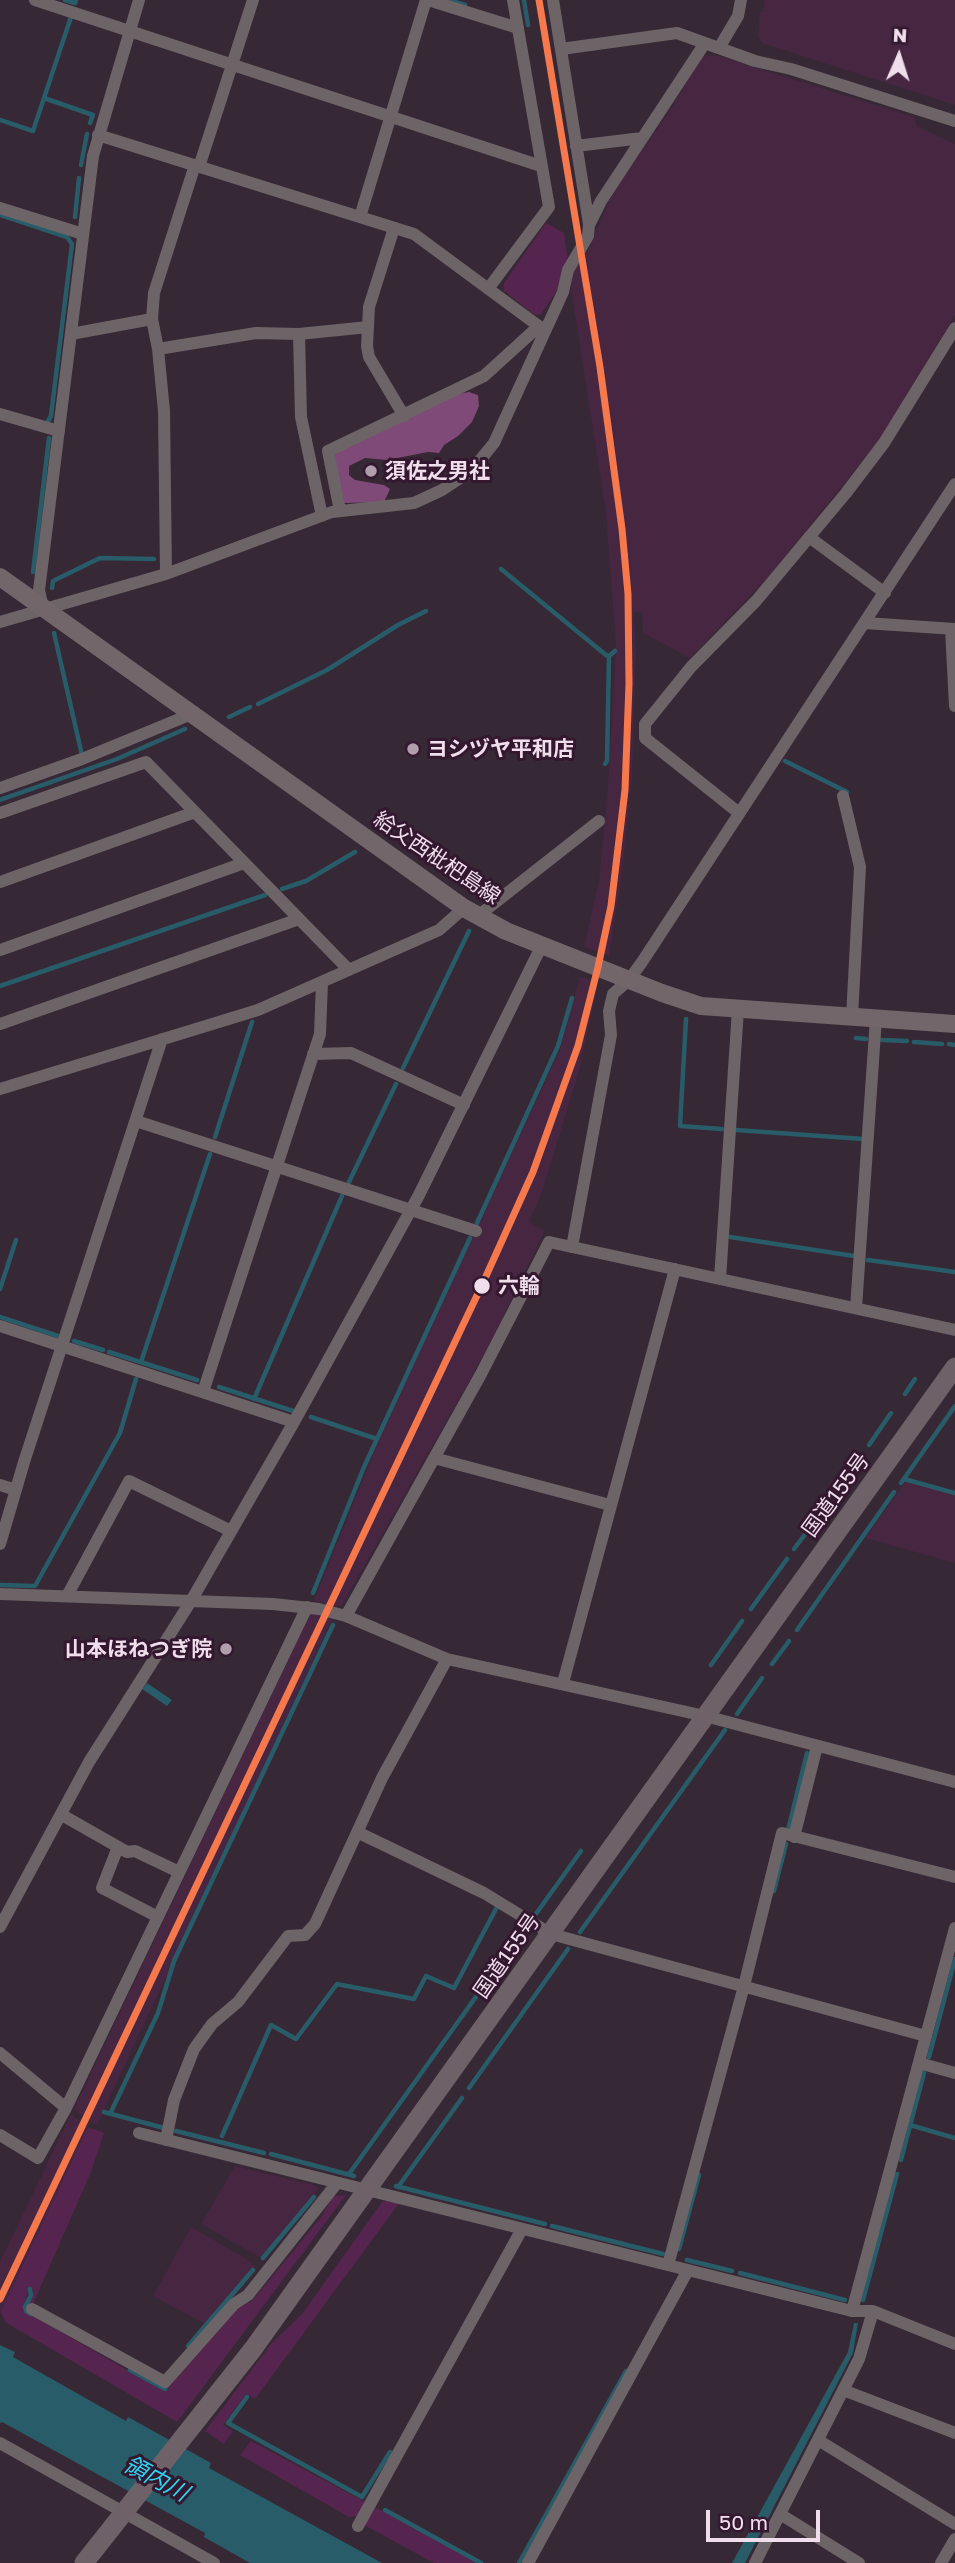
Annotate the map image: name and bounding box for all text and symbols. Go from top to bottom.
north arrow [864,21,934,91]
text: N [892,23,908,46]
place label: 須佐之男社 [385,458,490,484]
marker: 須佐之男社 [363,463,379,479]
place label: ヨシヅヤ平和店 [427,736,574,762]
marker: ヨシヅヤ平和店 [405,741,421,757]
street label: 給父西枇杷島線 [369,806,505,910]
place label: 六輪 [498,1273,540,1299]
marker: 六輪 [472,1276,492,1296]
street label: 国道155号 [797,1448,875,1542]
place label: 山本ほねつぎ院 [65,1636,212,1662]
marker: 山本ほねつぎ院 [218,1641,234,1657]
street label: 国道155号 [469,1909,545,2003]
water label: 領内川 [119,2451,193,2507]
scale bar [710,2496,824,2540]
text: 50 m [719,2509,768,2535]

